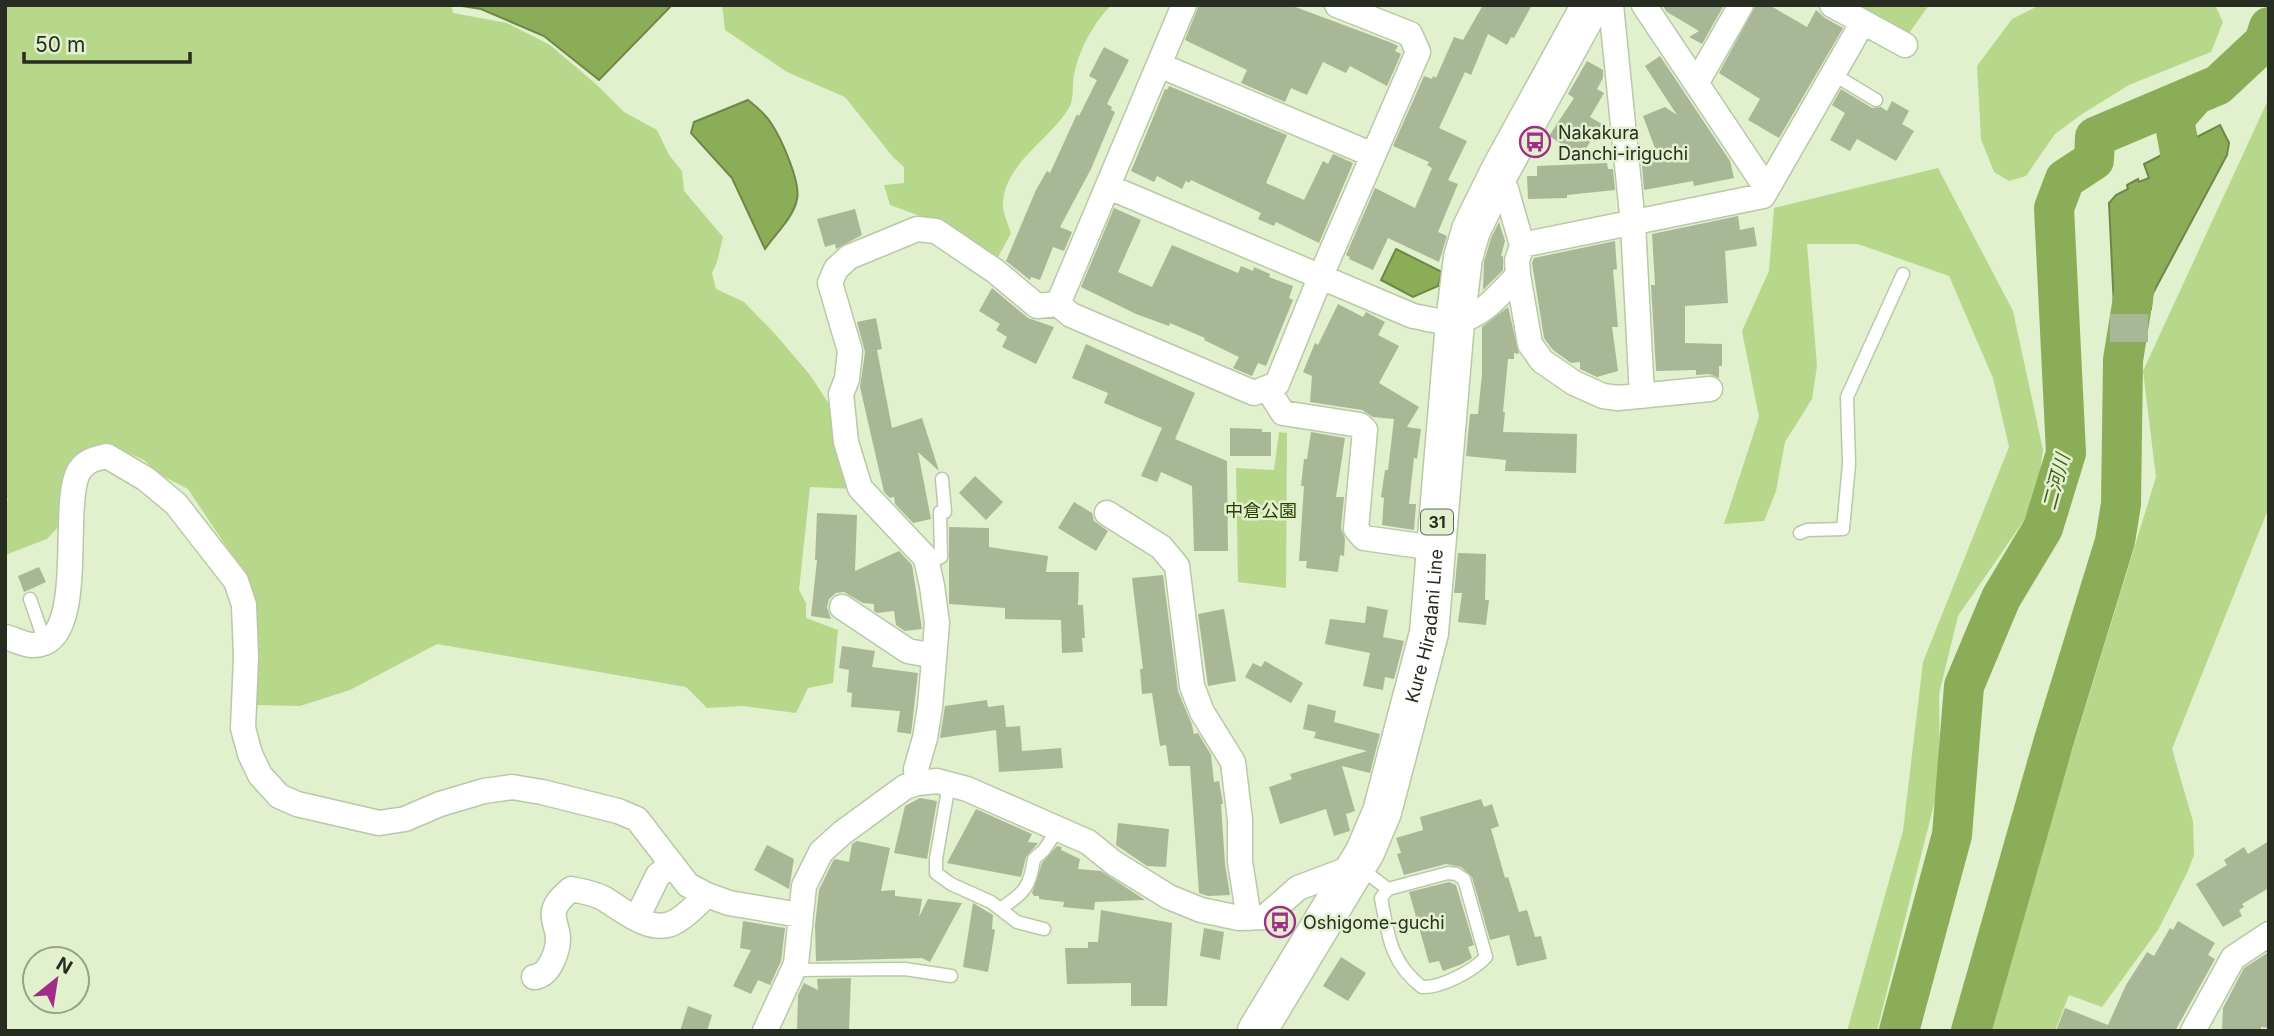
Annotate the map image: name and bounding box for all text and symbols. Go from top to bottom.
scale bar [24,21,191,65]
text: 50 m [35,32,85,57]
place label: Nakakura Danchi-iriguchi [1558,122,1688,164]
bus stop icon: Nakakura Danchi-iriguchi [1518,125,1552,159]
water label: 二河川 [2038,450,2075,513]
park label: 中倉公園 [1225,500,1297,521]
road number: 31 [1421,509,1453,534]
street label: Kure Hiradani Line [1401,548,1446,705]
bus stop icon: Oshigome-guchi [1263,905,1297,939]
place label: Oshigome-guchi [1303,912,1445,933]
north arrow [21,945,91,1015]
text: N [52,952,76,979]

